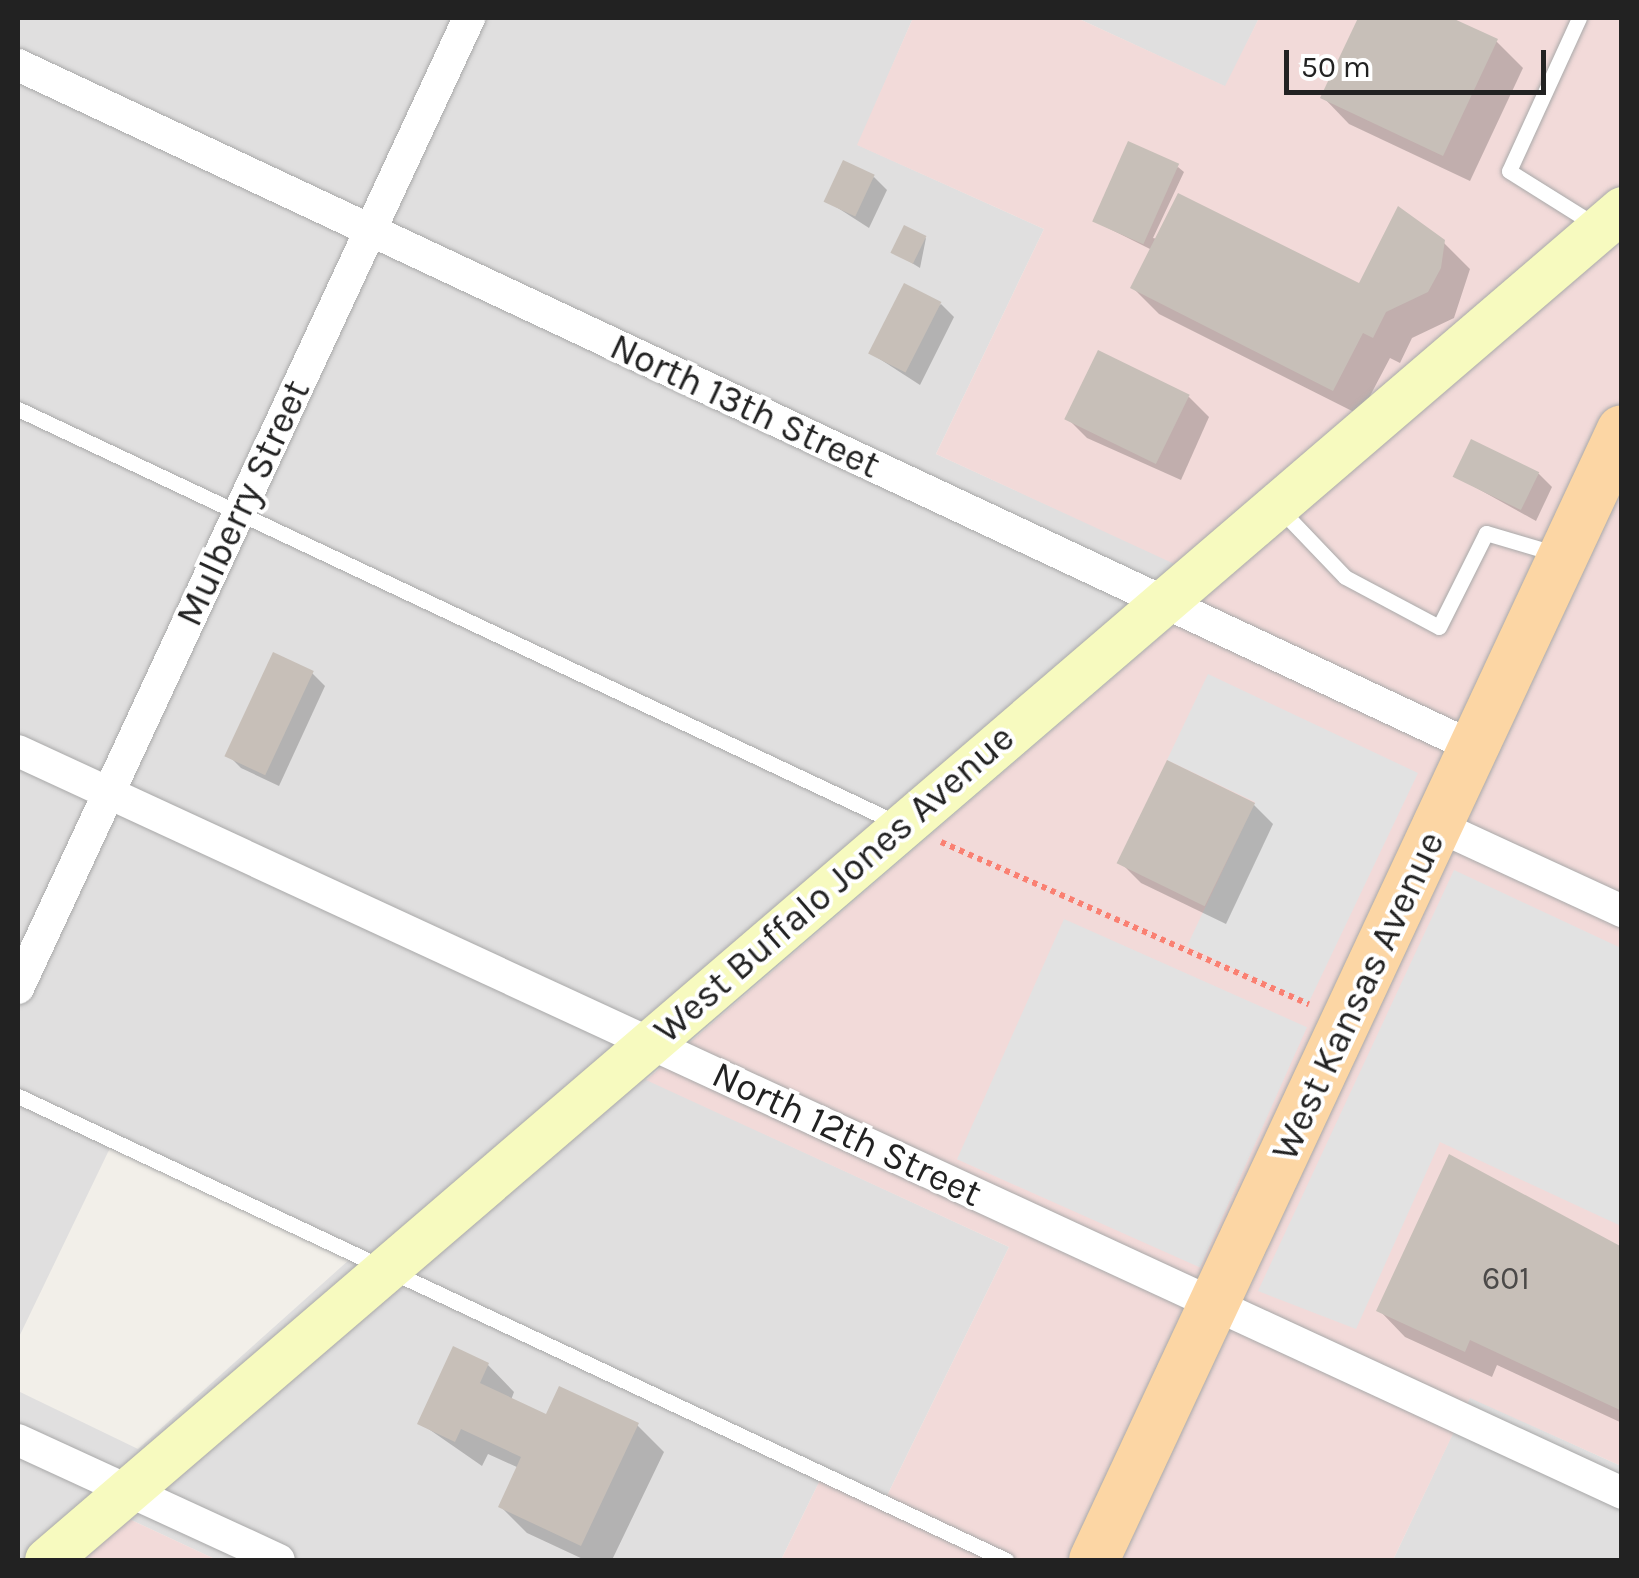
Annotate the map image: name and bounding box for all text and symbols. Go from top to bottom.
scale bar [1289,30,1552,92]
text: 50 m [1301,49,1371,85]
street label: North 13th Street [603,324,887,488]
street label: Mulberry Street [166,373,320,633]
street label: West Buffalo Jones Avenue [645,715,1023,1053]
street label: West Kansas Avenue [1262,824,1454,1168]
street label: North 12th Street [705,1052,989,1216]
house number: 601 [1482,1260,1530,1298]

